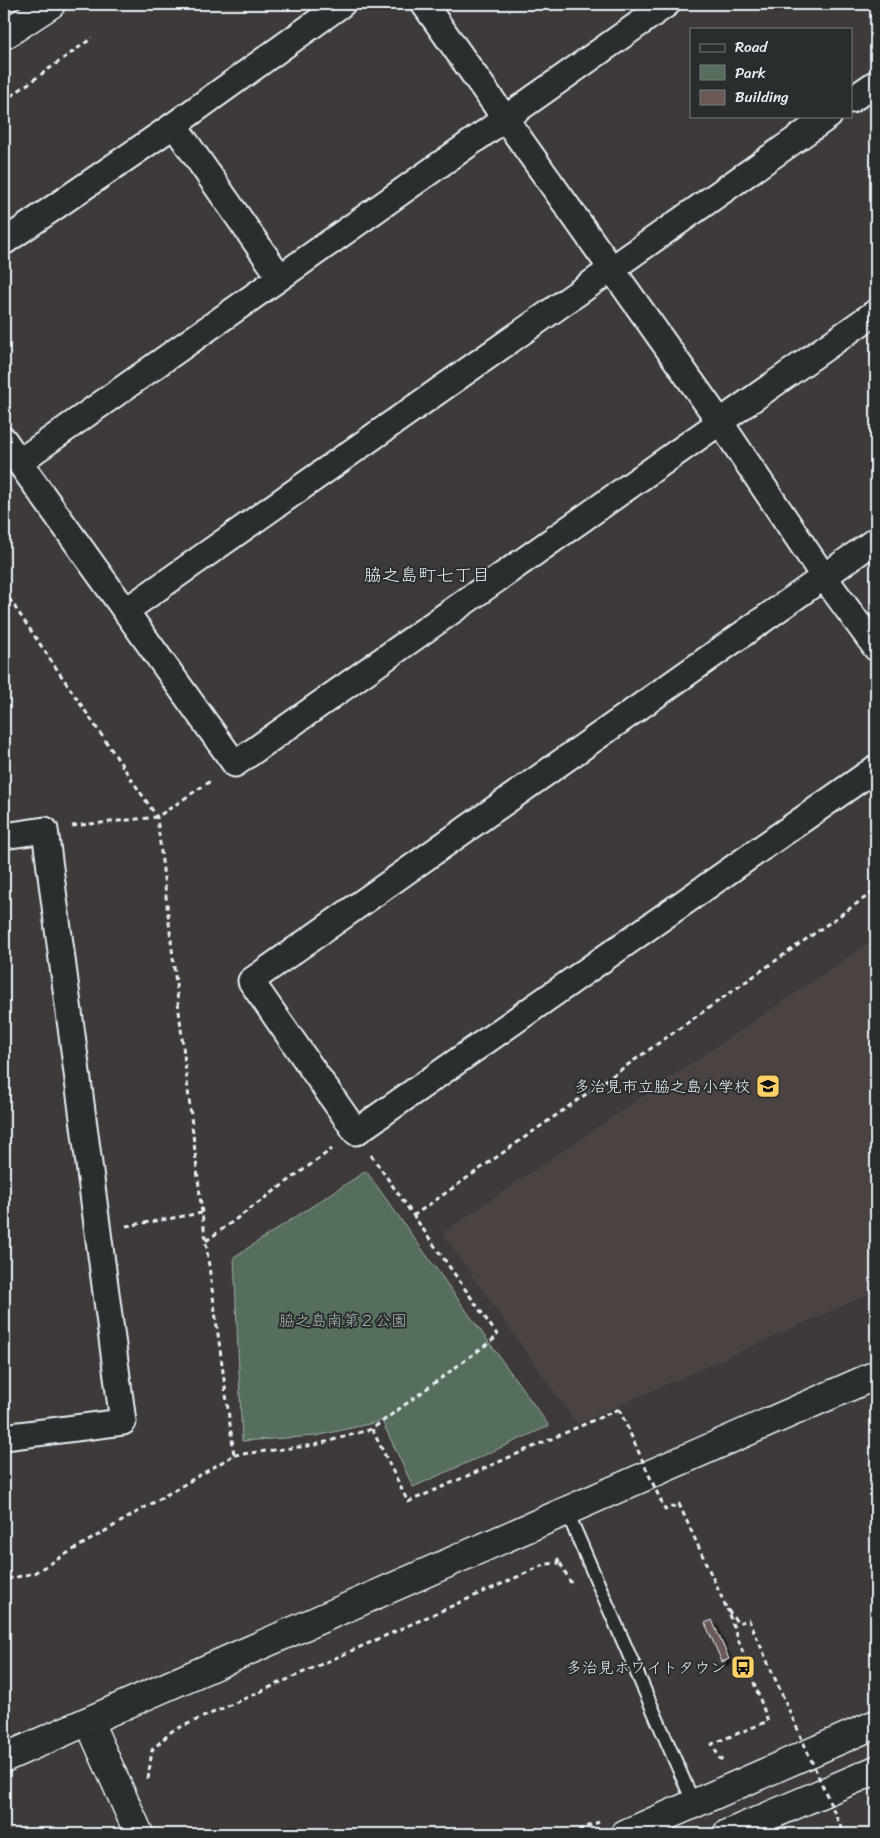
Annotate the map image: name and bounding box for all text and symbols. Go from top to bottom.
legend [690,28,852,118]
text: Road [735,34,768,60]
text: Park [735,60,766,86]
text: Building [735,84,789,110]
district label: 脇之島町七丁目 [364,559,490,591]
place label: 多治見市立脇之島小学校 [574,1072,750,1101]
school or university icon: 多治見市立脇之島小学校 [755,1073,781,1099]
park label: 脇之島南第２公園 [279,1306,407,1335]
place label: 多治見ホワイトタウン [566,1653,726,1682]
bus stop icon: 多治見ホワイトタウン [730,1654,756,1680]

